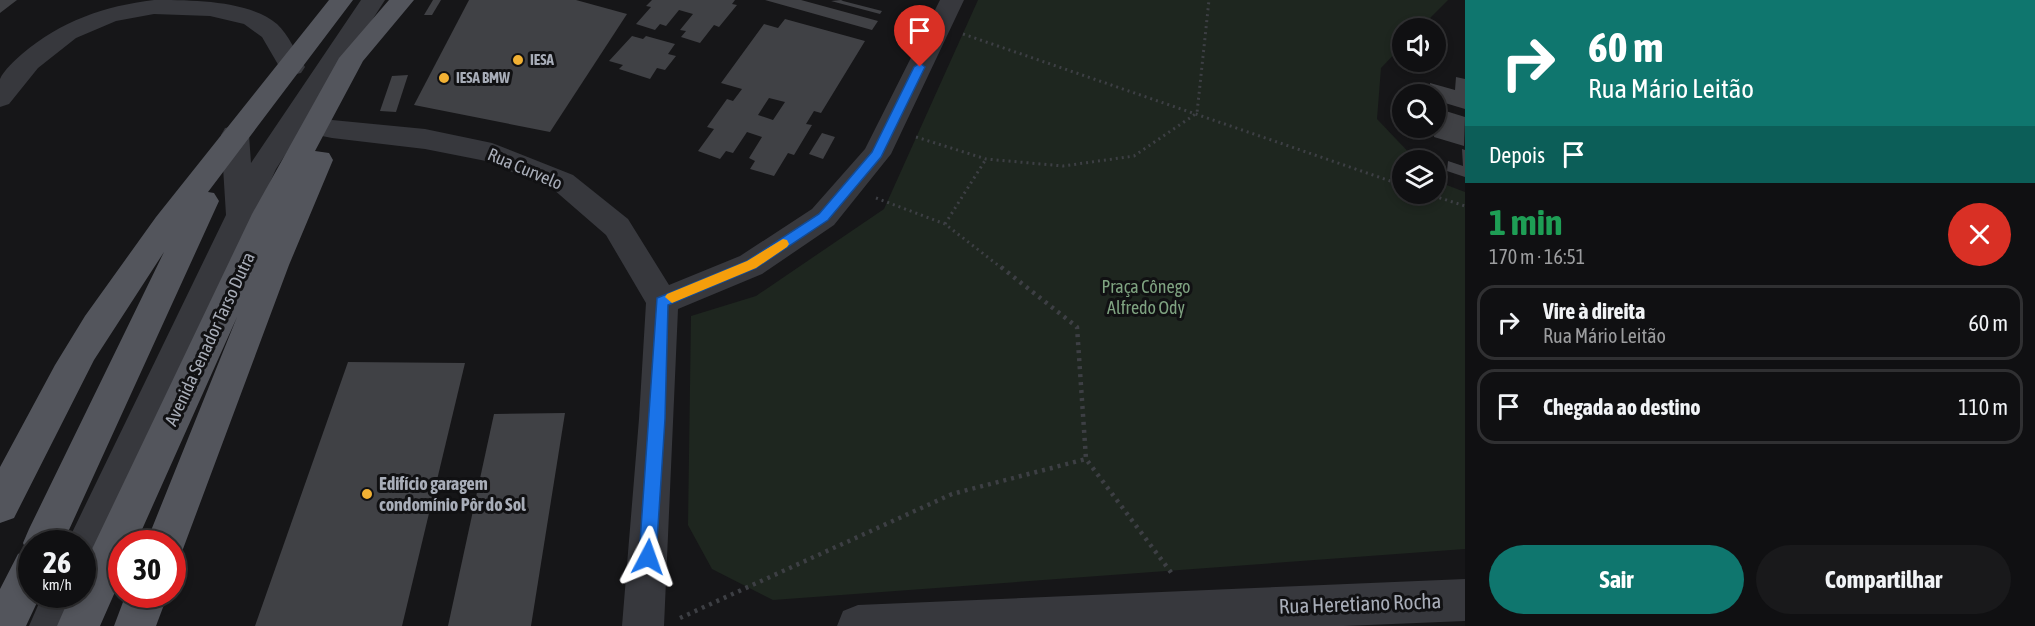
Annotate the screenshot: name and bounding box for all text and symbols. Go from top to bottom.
pin [894,5,945,67]
icon: arrive [903,14,936,47]
map controls [1392,18,1446,204]
button: sound [1392,18,1446,72]
text: 60 m [1588,23,1663,71]
icon: right [1489,24,1567,102]
place label: IESA [530,51,555,68]
marker: IESA [511,53,525,67]
place label: IESA BMW [456,69,510,86]
marker: IESA BMW [437,71,451,85]
text: Rua Mário Leitão [1588,73,1754,104]
button: search [1392,84,1446,138]
icon: arrive [1557,138,1590,171]
text: Depois [1489,142,1545,168]
street label: Rua Curvelo [485,143,566,194]
button: layers [1392,150,1446,204]
text: 1 min [1489,201,1563,243]
button: close [1948,203,2011,266]
text: 170 m · 16:51 [1489,245,1585,268]
street label: Avenida Senador Tarso Dutra [160,249,259,429]
park label: Praça Cônego Alfredo Ody [1102,276,1190,318]
text: Vire à direita [1543,298,1645,324]
icon: right [1492,306,1525,339]
text: 60 m [1968,310,2008,336]
text: Rua Mário Leitão [1543,324,1666,347]
icon: arrive [1492,390,1525,423]
text: Chegada ao destino [1543,394,1701,420]
text: 110 m [1958,394,2008,420]
place label: Edifício garagem condomínio Pôr do Sol [379,473,526,515]
marker: Edifício garagem condomínio Pôr do Sol [360,487,374,501]
position arrow [616,525,680,589]
speed limit sign: 30 [108,530,186,608]
text: 26 [43,545,71,579]
button: Sair [1489,545,1744,614]
button: Compartilhar [1756,545,2011,614]
text: km/h [42,576,72,593]
street label: Rua Heretiano Rocha [1278,588,1442,618]

